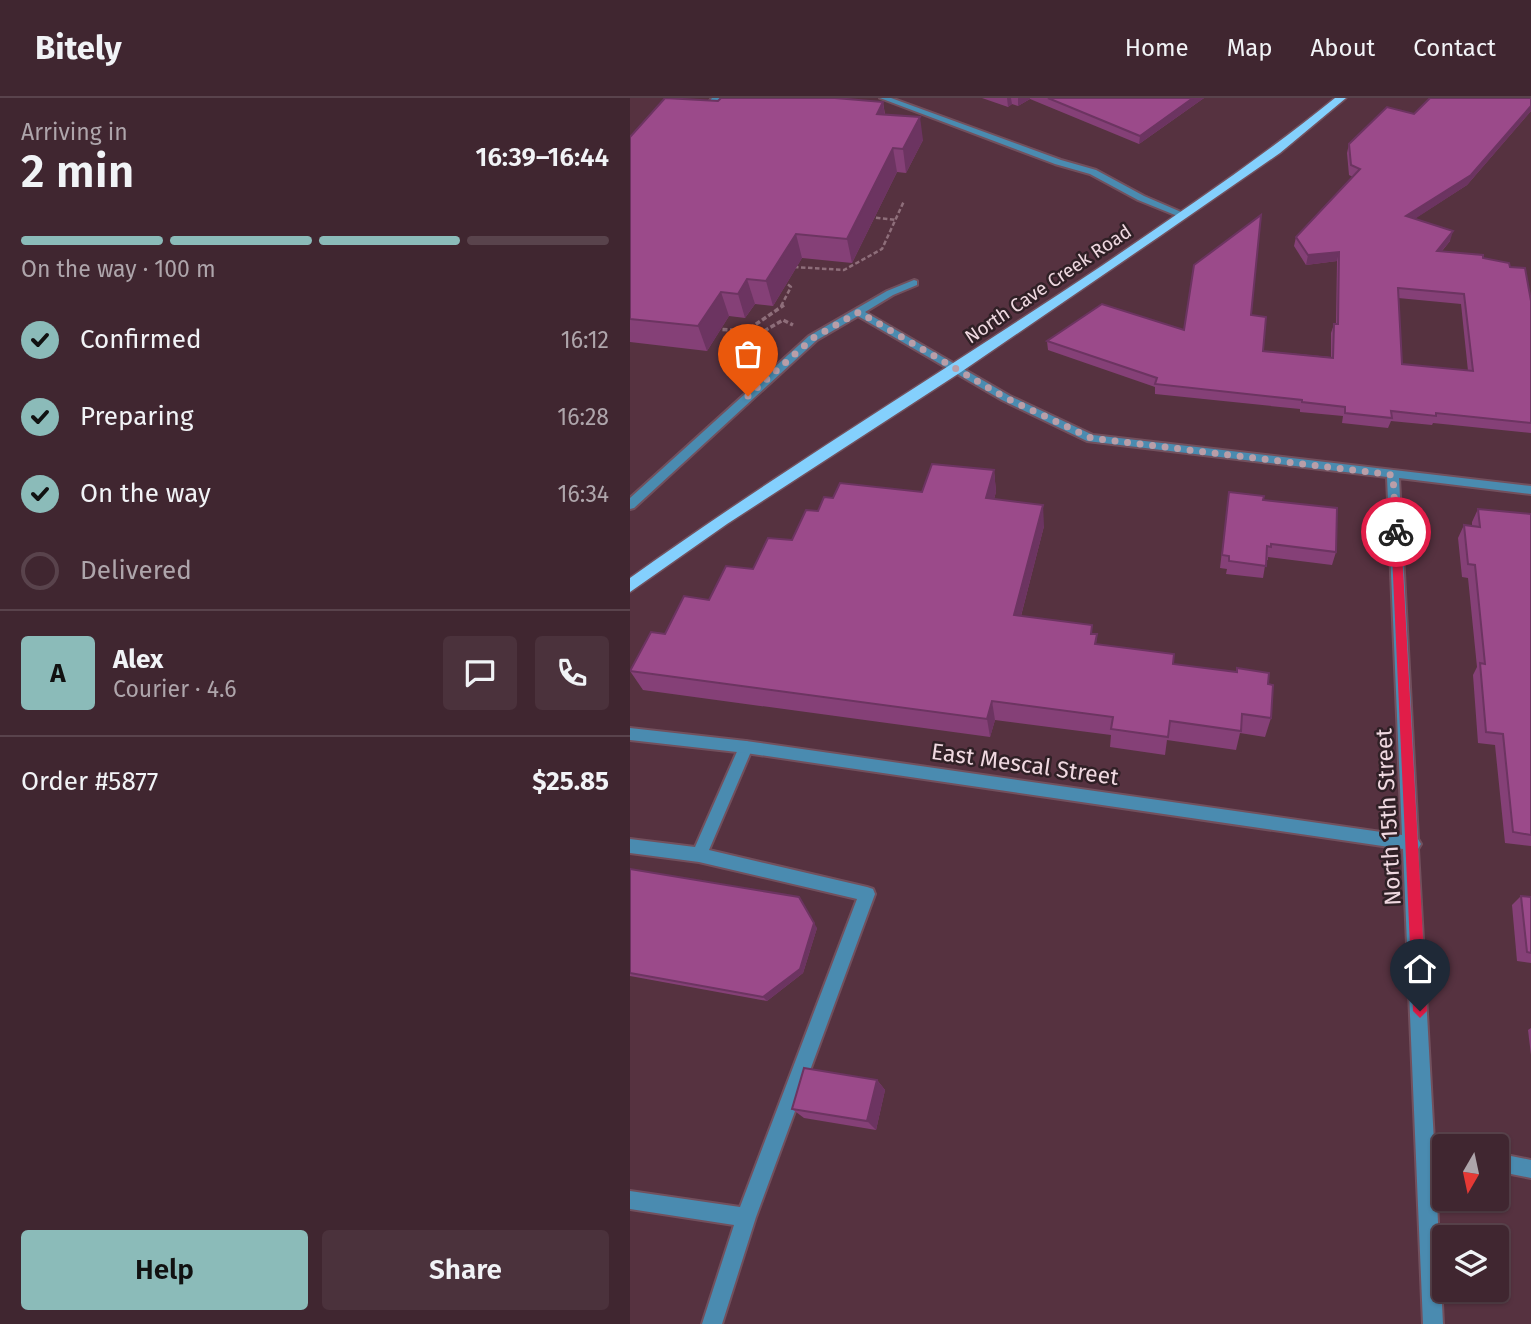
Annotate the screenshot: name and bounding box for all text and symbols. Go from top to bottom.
text: Bitely [35,28,122,68]
text: Home [1125,34,1189,62]
text: Map [1227,34,1273,62]
text: About [1311,34,1375,62]
text: Contact [1413,34,1496,62]
text: Arriving in [21,118,128,146]
text: 16:39–16:44 [476,142,609,173]
text: 2 min [21,144,134,199]
street label: North Cave Creek Road [960,220,1136,348]
text: On the way · 100 m [21,255,216,283]
icon: check [21,321,59,359]
text: Confirmed [80,324,201,355]
pin [718,324,778,396]
text: 16:12 [561,326,609,354]
icon: bag [729,335,767,373]
icon: check [21,398,59,436]
text: Preparing [80,401,193,432]
text: 16:28 [557,403,609,431]
icon: check [21,475,59,513]
text: On the way [80,478,211,509]
text: 16:34 [557,480,609,508]
courier [1361,497,1431,567]
icon: bike [1377,513,1415,551]
text: Delivered [80,555,192,586]
button: chat [443,636,517,710]
button: phone [535,636,609,710]
text: Alex [113,644,163,675]
text: A [50,658,66,689]
text: Courier · 4.6 [113,675,237,703]
street label: North 15th Street [1369,727,1407,906]
street label: East Mescal Street [930,737,1121,791]
text: Order #5877 [21,766,158,797]
text: $25.85 [532,766,609,797]
pin [1390,939,1450,1011]
icon: home [1401,950,1439,988]
north arrow [1432,1134,1508,1211]
map controls [1432,1134,1509,1302]
button: layers [1432,1225,1509,1302]
button: Help [21,1230,308,1310]
button: Share [322,1230,609,1310]

